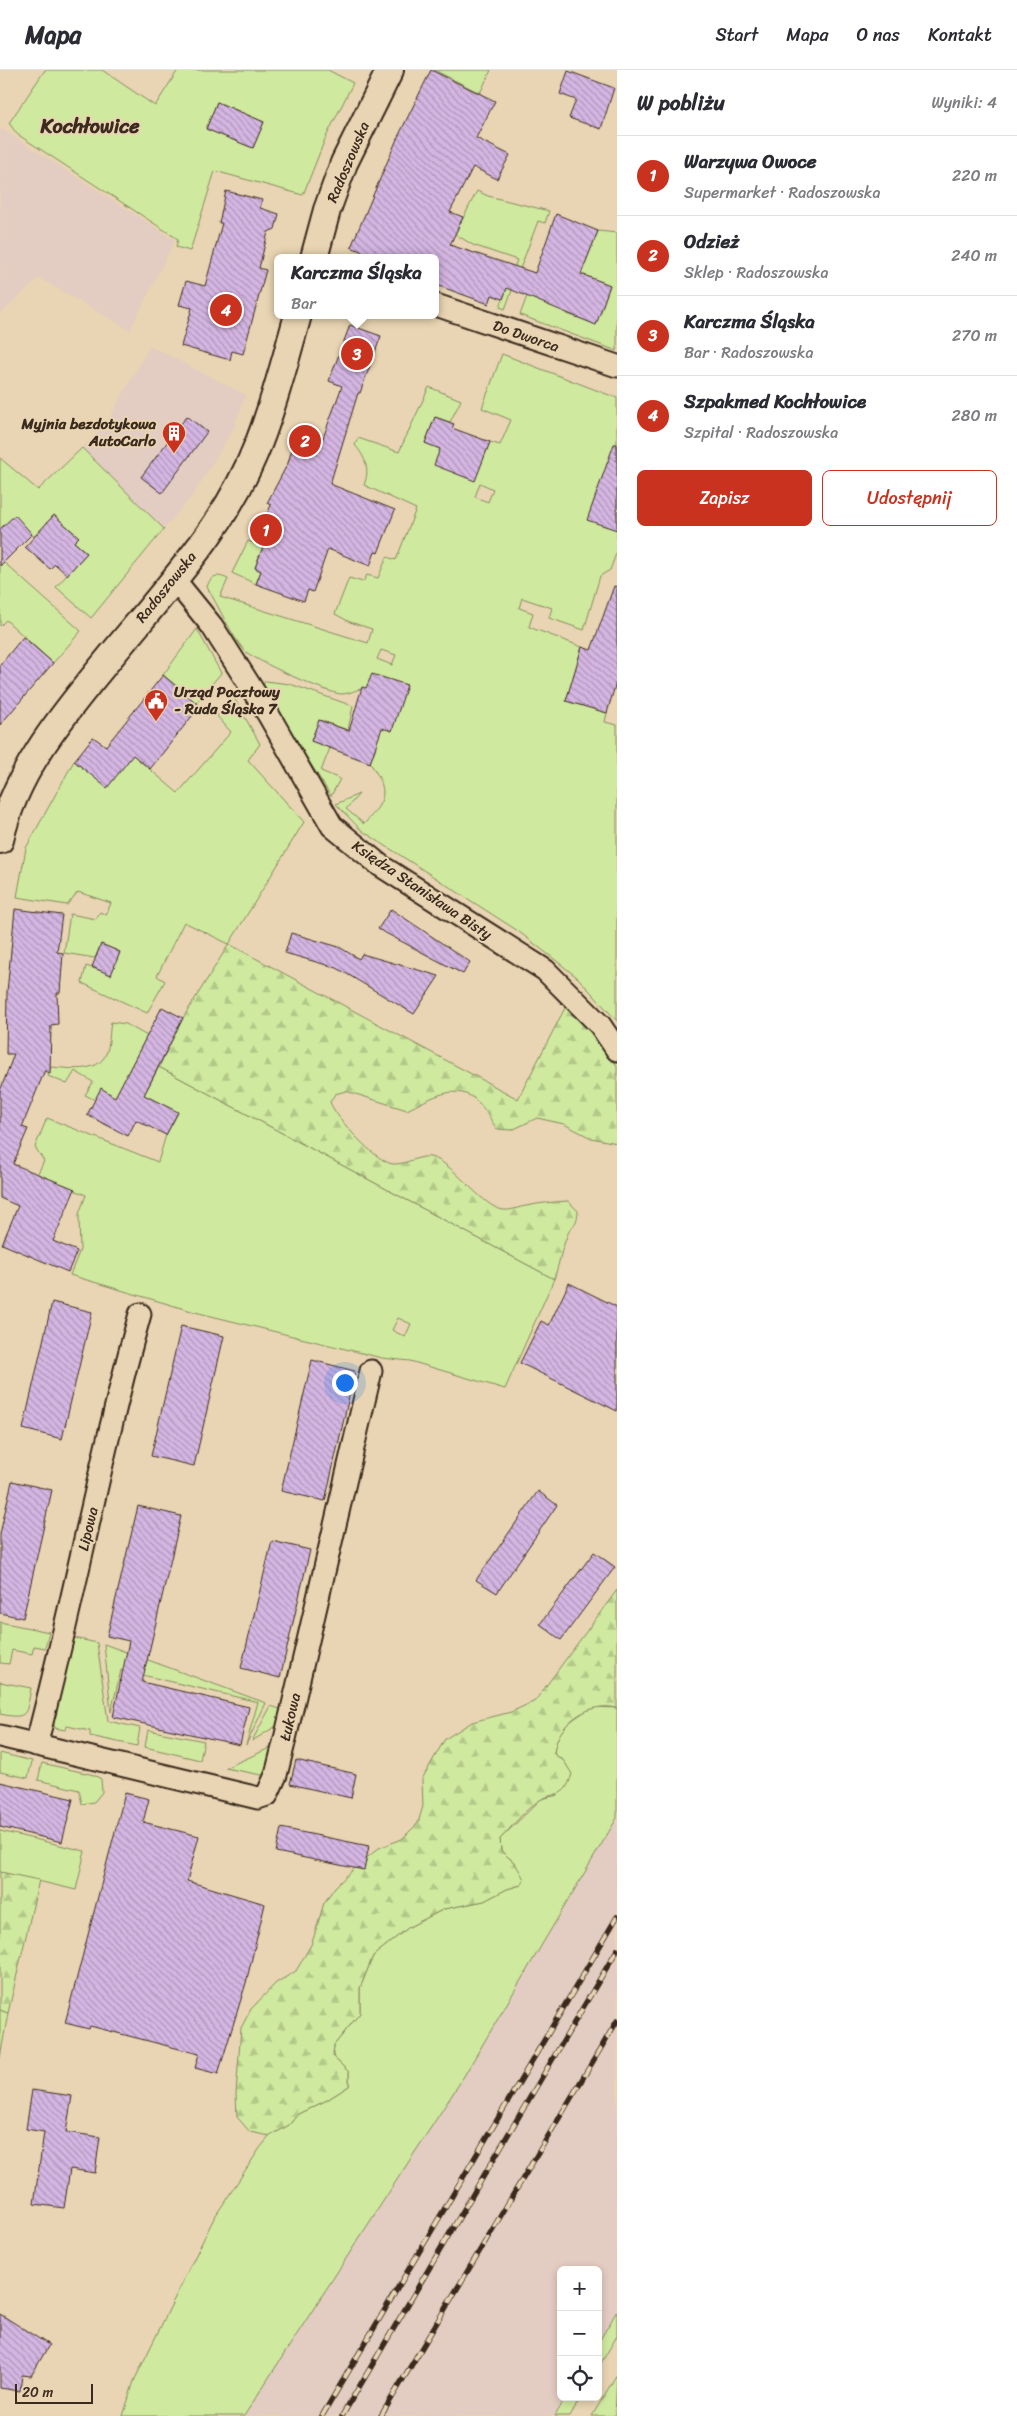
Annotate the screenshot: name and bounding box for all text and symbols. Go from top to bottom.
text: Mapa [25,14,81,56]
text: Start [715,19,758,51]
text: Mapa [786,19,829,51]
text: O nas [857,19,900,51]
text: Kontakt [928,19,992,51]
text: W pobliżu [637,84,725,122]
text: Wyniki: 4 [931,88,997,117]
district label: Kochłowice [39,109,140,144]
street label: Radoszowska [319,117,377,207]
text: Warzywa Owoce [684,145,816,178]
text: 1 [650,161,656,190]
text: 220 m [952,161,997,190]
text: Supermarket · Radoszowska [684,178,881,207]
text: Odzież [684,225,739,258]
text: 2 [648,241,658,270]
text: 240 m [951,241,997,270]
popup [274,254,439,319]
text: Karczma Śląska [291,256,422,289]
text: Sklep · Radoszowska [684,258,829,287]
text: Bar [291,289,316,318]
pin: 4 [210,291,242,329]
text: Karczma Śląska [684,305,815,338]
street label: Do Dworca [489,313,563,360]
text: 3 [649,321,657,350]
text: 270 m [952,321,997,350]
pin: 3 [341,335,373,373]
text: Bar · Radoszowska [684,338,813,367]
text: Szpakmed Kochłowice [684,385,866,418]
text: 4 [648,401,658,430]
text: 280 m [952,401,997,430]
place label: Myjnia bezdotykowa AutoCarlo [20,411,156,454]
text: Szpital · Radoszowska [684,418,838,447]
building icon: Myjnia bezdotykowa AutoCarlo [161,420,187,454]
pin: 2 [289,422,321,460]
button: Zapisz [637,470,812,526]
button: Udostępnij [822,470,997,526]
pin: 1 [250,511,282,549]
street label: Radoszowska [129,545,204,629]
place label: Urząd Pocztowy - Ruda Śląska 7 [174,679,281,722]
public building icon: Urząd Pocztowy - Ruda Śląska 7 [143,688,169,722]
street label: Księdza Stanisława Bisty [346,833,498,947]
your location [332,1370,358,1396]
street label: Lipowa [70,1504,106,1554]
street label: Łukowa [272,1690,308,1744]
map controls [557,2266,602,2401]
button: + [557,2266,602,2311]
button: − [557,2311,602,2356]
button: locate [557,2356,602,2401]
text: 20 m [22,2380,53,2405]
scale bar [15,2381,92,2404]

